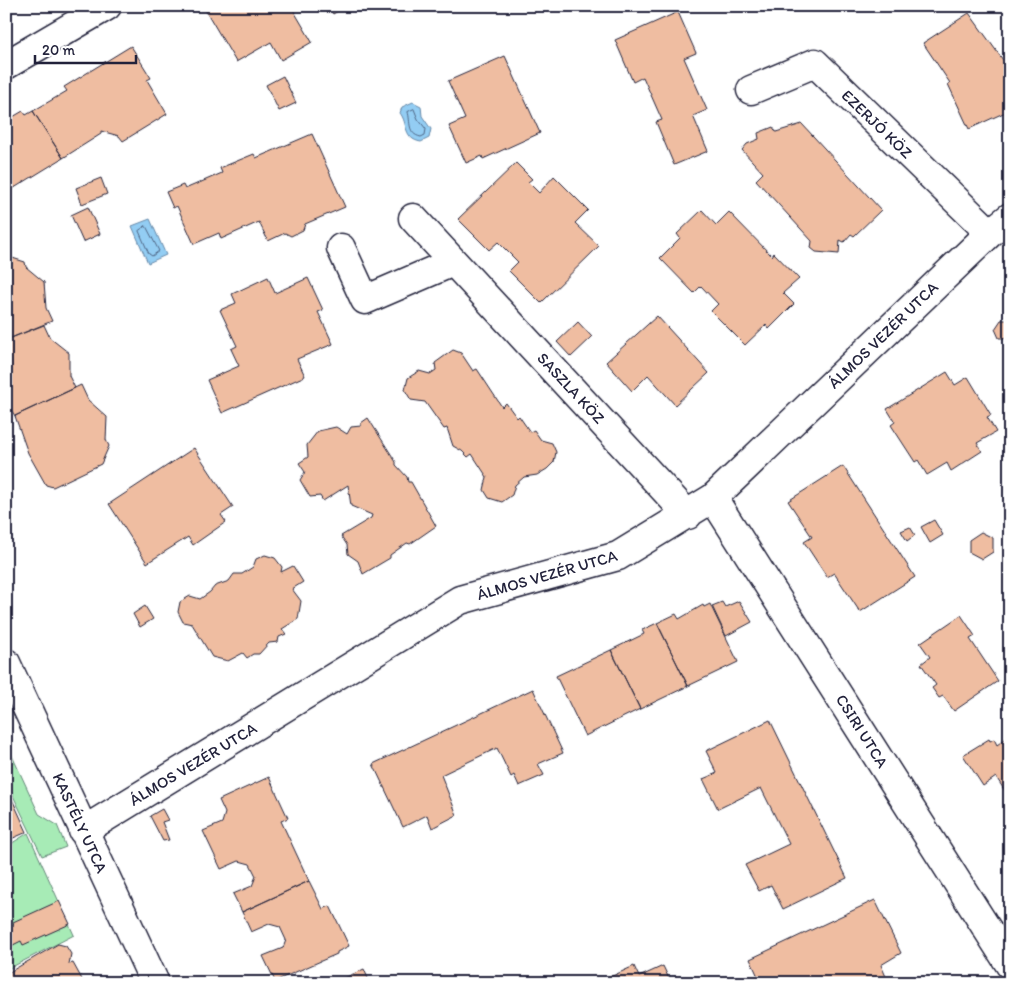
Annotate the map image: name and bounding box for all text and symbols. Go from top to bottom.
scale bar [35,32,136,64]
text: 20 m [42,41,76,59]
street label: EZERJÓ KÖZ [838,86,916,162]
street label: ÁLMOS VEZÉR UTCA [824,278,942,392]
street label: SASZLA KÖZ [533,349,609,427]
street label: ÁLMOS VEZÉR UTCA [475,546,619,604]
street label: CSIRI UTCA [832,691,892,771]
street label: ÁLMOS VEZÉR UTCA [126,718,260,810]
street label: KASTÉLY UTCA [49,770,111,876]

